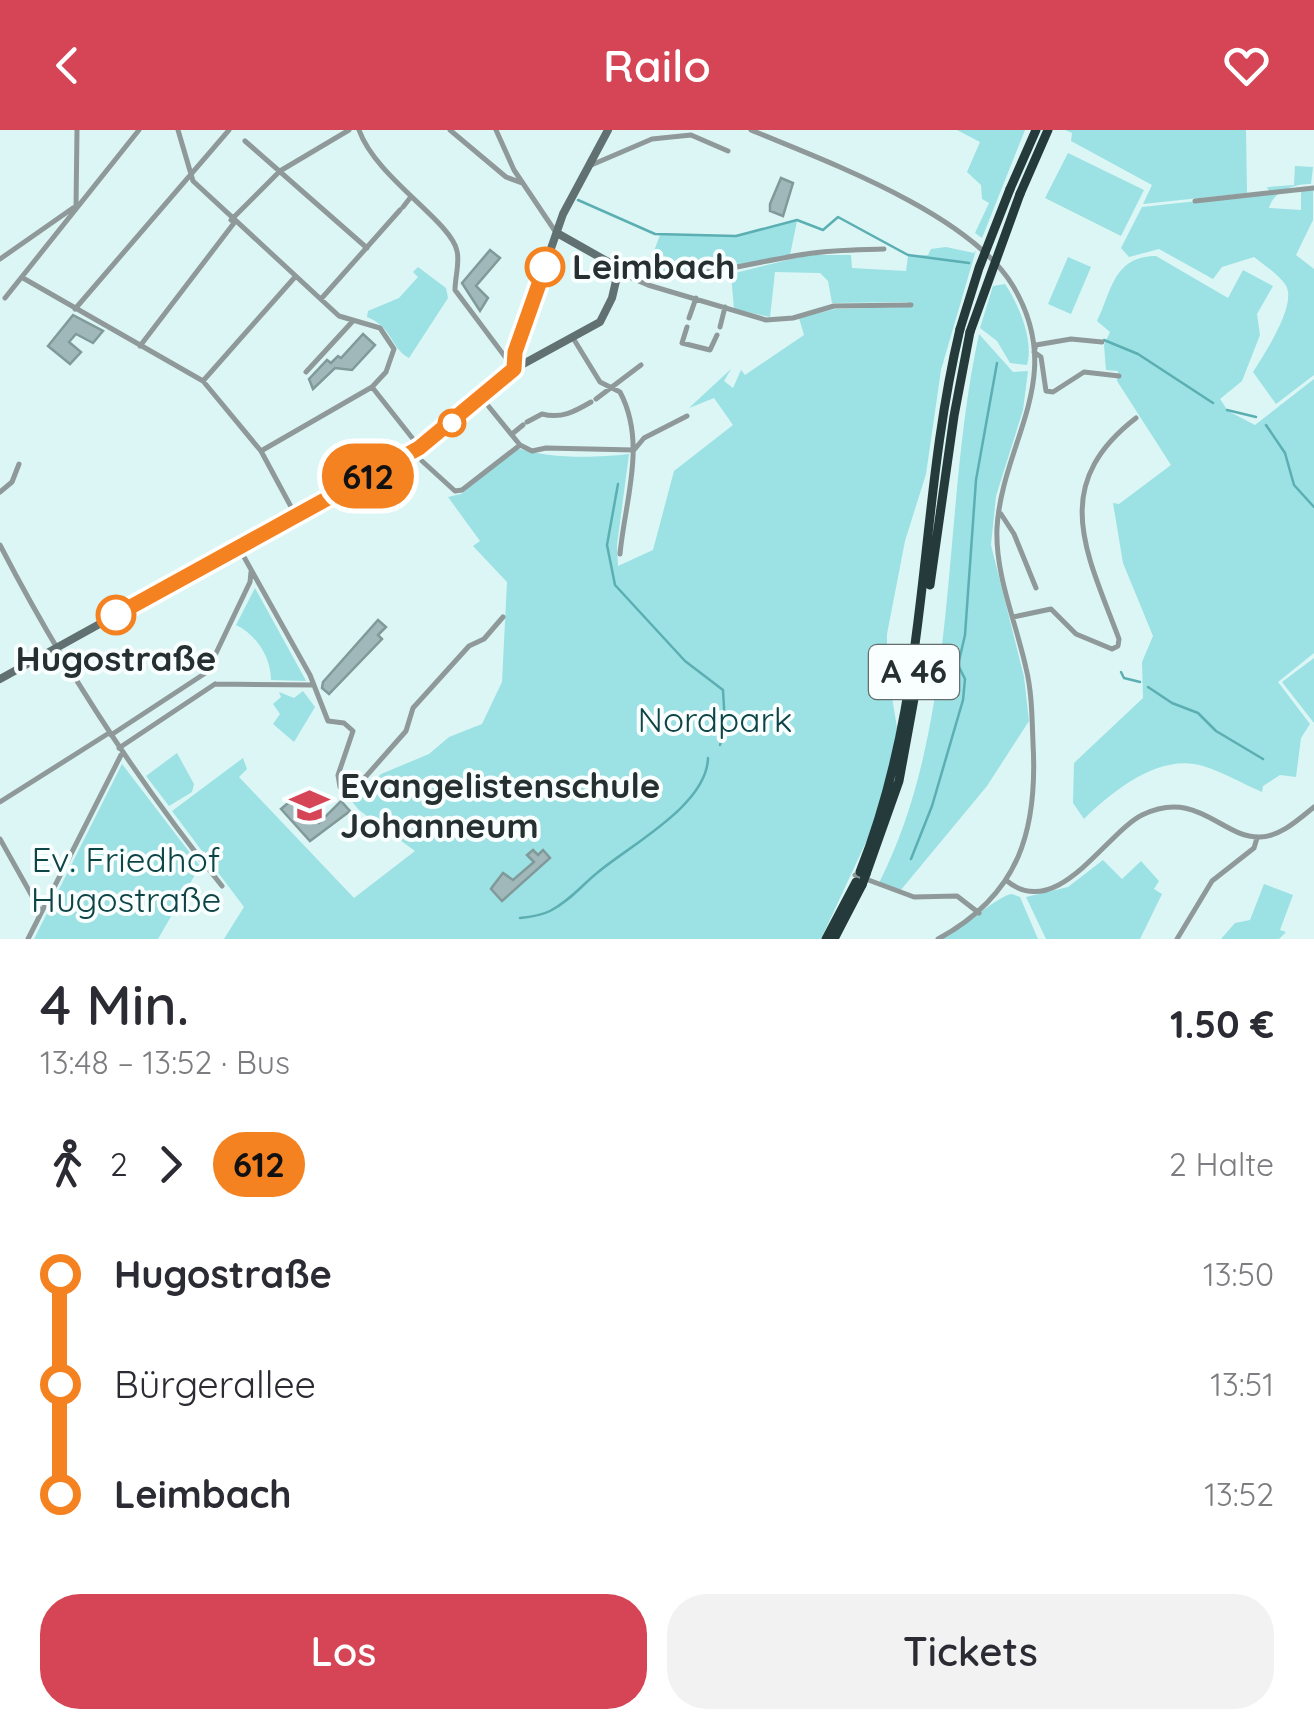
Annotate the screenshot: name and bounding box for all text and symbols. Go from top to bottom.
text: Railo [603,37,711,93]
icon: back [40,38,95,93]
icon: heart [1219,38,1274,93]
place label: Leimbach [572,244,736,288]
marker: Leimbach [526,248,564,286]
unlabelled marker [439,410,465,436]
line badge: 612 [310,444,426,508]
text: 612 [342,454,394,498]
marker: Hugostraße [97,596,135,634]
place label: Hugostraße [16,636,216,680]
road number: A 46 [869,645,959,699]
park label: Nordpark [637,697,793,741]
place label: Evangelistenschule Johanneum [340,763,660,847]
school or university icon: Evangelistenschule Johanneum [289,785,331,827]
park label: Ev. Friedhof Hugostraße [31,837,221,921]
text: 4 Min. [40,970,189,1039]
text: 1.50 € [1170,1000,1274,1048]
text: 13:48 – 13:52 · Bus [40,1042,290,1082]
icon: walk [40,1137,95,1192]
icon: forward [143,1137,198,1192]
text: 612 [233,1142,285,1186]
text: 2 [110,1144,128,1184]
text: 2 Halte [1169,1144,1274,1184]
text: Hugostraße [114,1250,332,1298]
text: 13:50 [1203,1254,1274,1294]
text: Bürgerallee [114,1360,316,1408]
text: 13:51 [1210,1364,1274,1404]
text: Leimbach [114,1470,292,1518]
text: 13:52 [1204,1474,1274,1514]
button: Los [40,1594,647,1709]
button: Tickets [667,1594,1274,1709]

